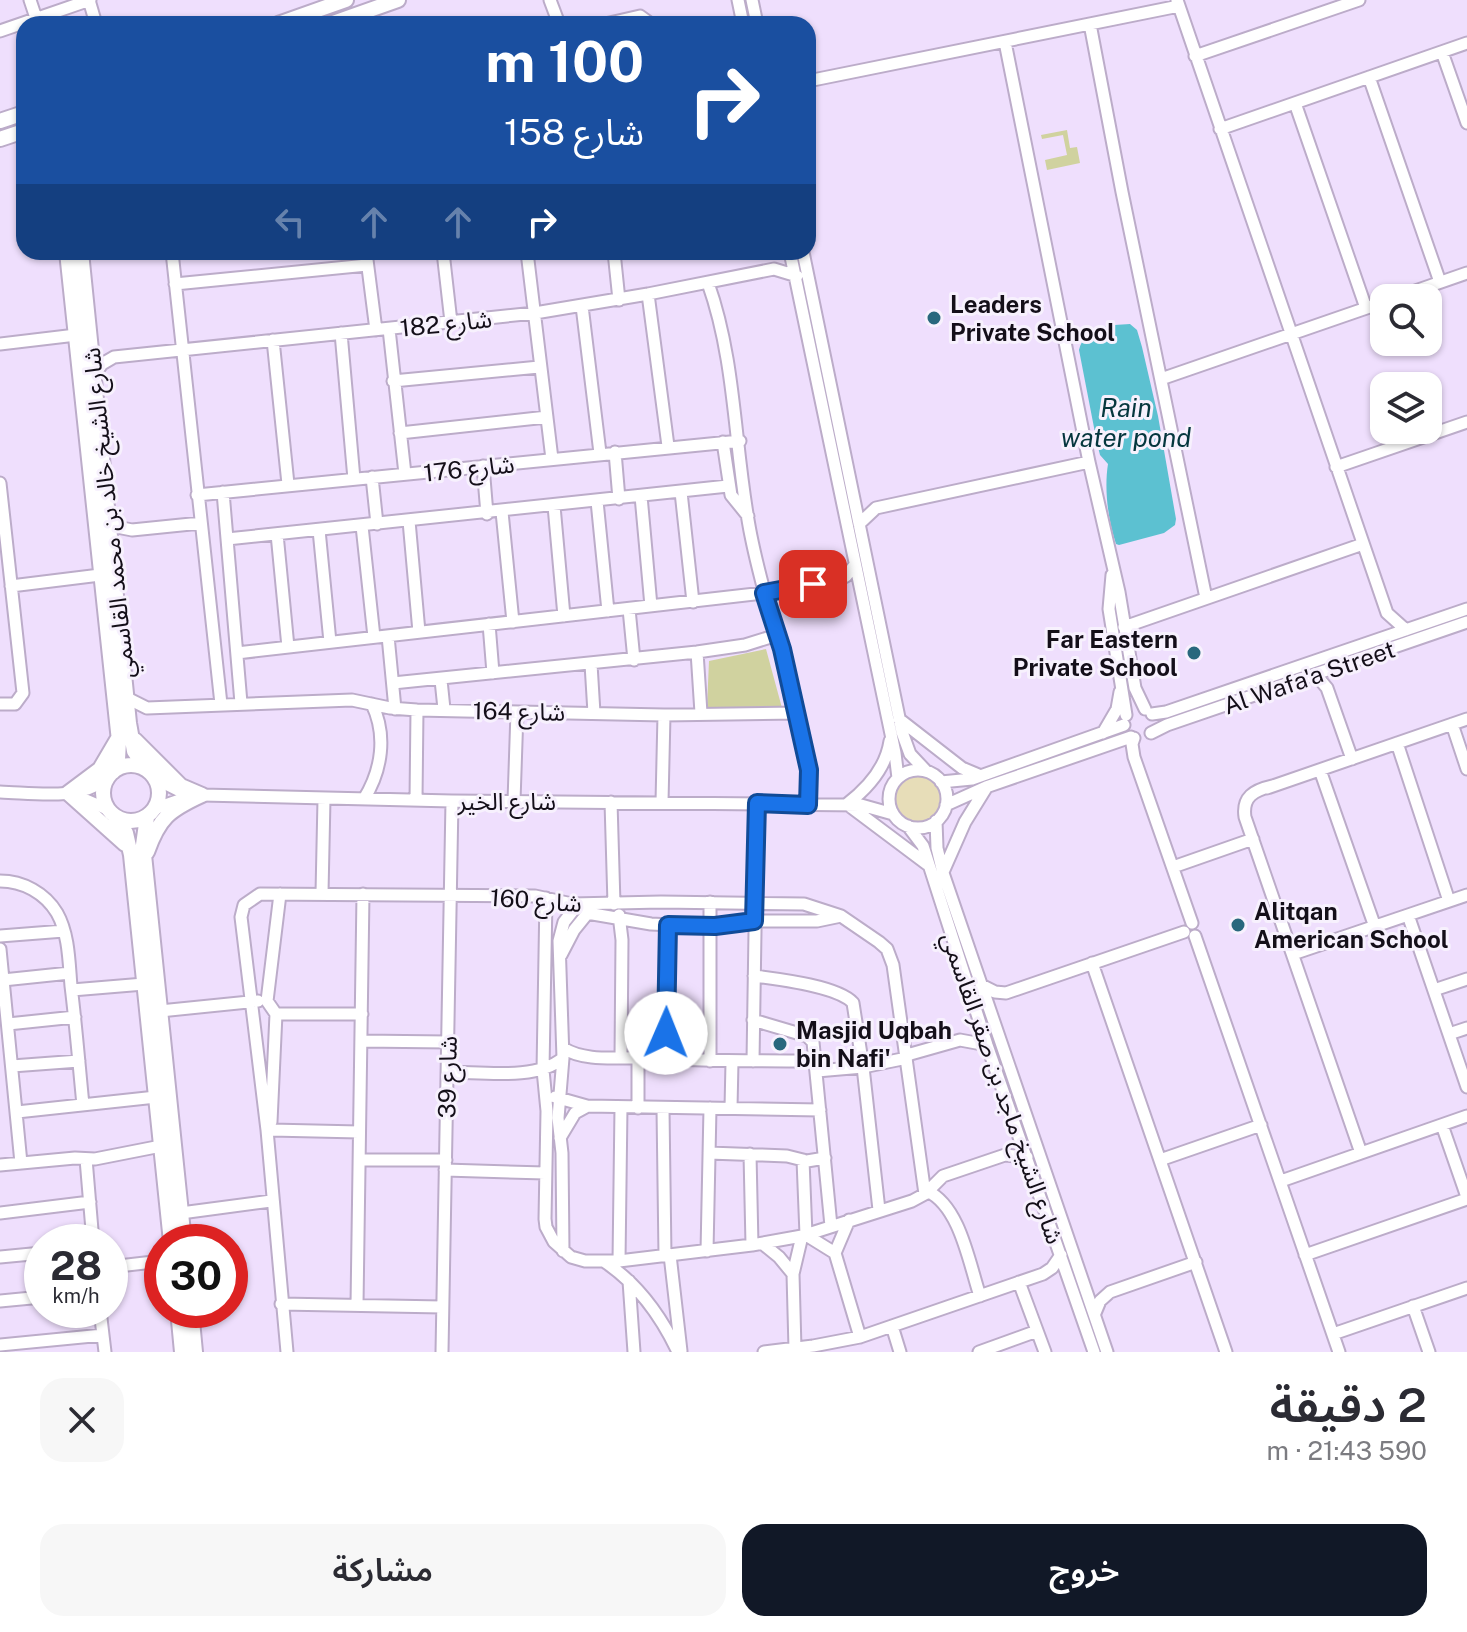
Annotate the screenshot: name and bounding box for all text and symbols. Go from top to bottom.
text: 100 m [485,29,644,95]
icon: right [672,48,776,152]
text: شارع 158 [504,111,644,153]
icon: left [268,200,312,244]
icon: ahead [352,200,396,244]
icon: ahead [436,200,480,244]
icon: right [520,200,564,244]
map controls [1370,284,1442,444]
button: search [1370,284,1442,356]
place label: Leaders Private School [950,290,1115,346]
street label: شارع 182 [399,304,494,346]
marker: Leaders Private School [925,309,943,327]
street label: شارع الشيخ خالد بن محمد القاسمي [77,346,145,680]
button: layers [1370,372,1442,444]
water label: Rain water pond [1061,392,1191,453]
street label: شارع 176 [422,449,516,491]
pin [779,550,847,618]
icon: arrive [791,562,835,606]
place label: Far Eastern Private School [1013,625,1178,681]
street label: Al Wafa'a Street [1219,635,1399,719]
marker: Far Eastern Private School [1185,644,1203,662]
street label: شارع 164 [473,696,565,730]
street label: شارع الخير [457,787,556,819]
street label: شارع 160 [489,883,583,921]
place label: Alitqan American School [1254,897,1449,953]
marker: Alitqan American School [1229,916,1247,934]
street label: شارع الشيخ ماجد بن صقر القاسمي [931,929,1070,1249]
position arrow [624,991,708,1075]
place label: Masjid Uqbah bin Nafi' [796,1016,952,1072]
street label: شارع 39 [432,1035,466,1119]
marker: Masjid Uqbah bin Nafi' [771,1035,789,1053]
speed limit sign: 30 [144,1224,248,1328]
text: 28 [50,1242,102,1289]
text: km/h [52,1284,100,1308]
text: 2 دقيقة [1270,1376,1427,1433]
button: close [40,1378,124,1462]
text: 590 m · 21:43 [1267,1435,1427,1466]
button: مشاركة [40,1524,726,1616]
button: خروج [742,1524,1427,1616]

